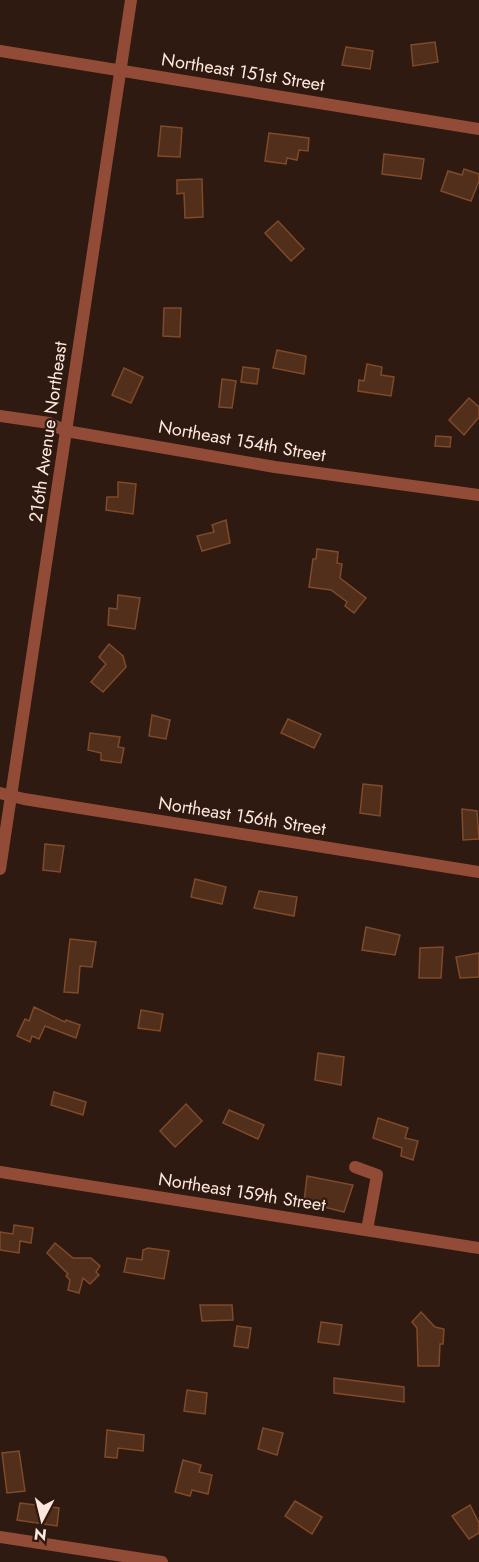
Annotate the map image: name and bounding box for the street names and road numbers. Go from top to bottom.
street label: Northeast 151st Street [160,46,327,98]
street label: 216th Avenue Northeast [22,339,74,524]
street label: Northeast 154th Street [156,413,328,469]
street label: Northeast 156th Street [156,790,328,842]
street label: Northeast 159th Street [156,1166,328,1218]

